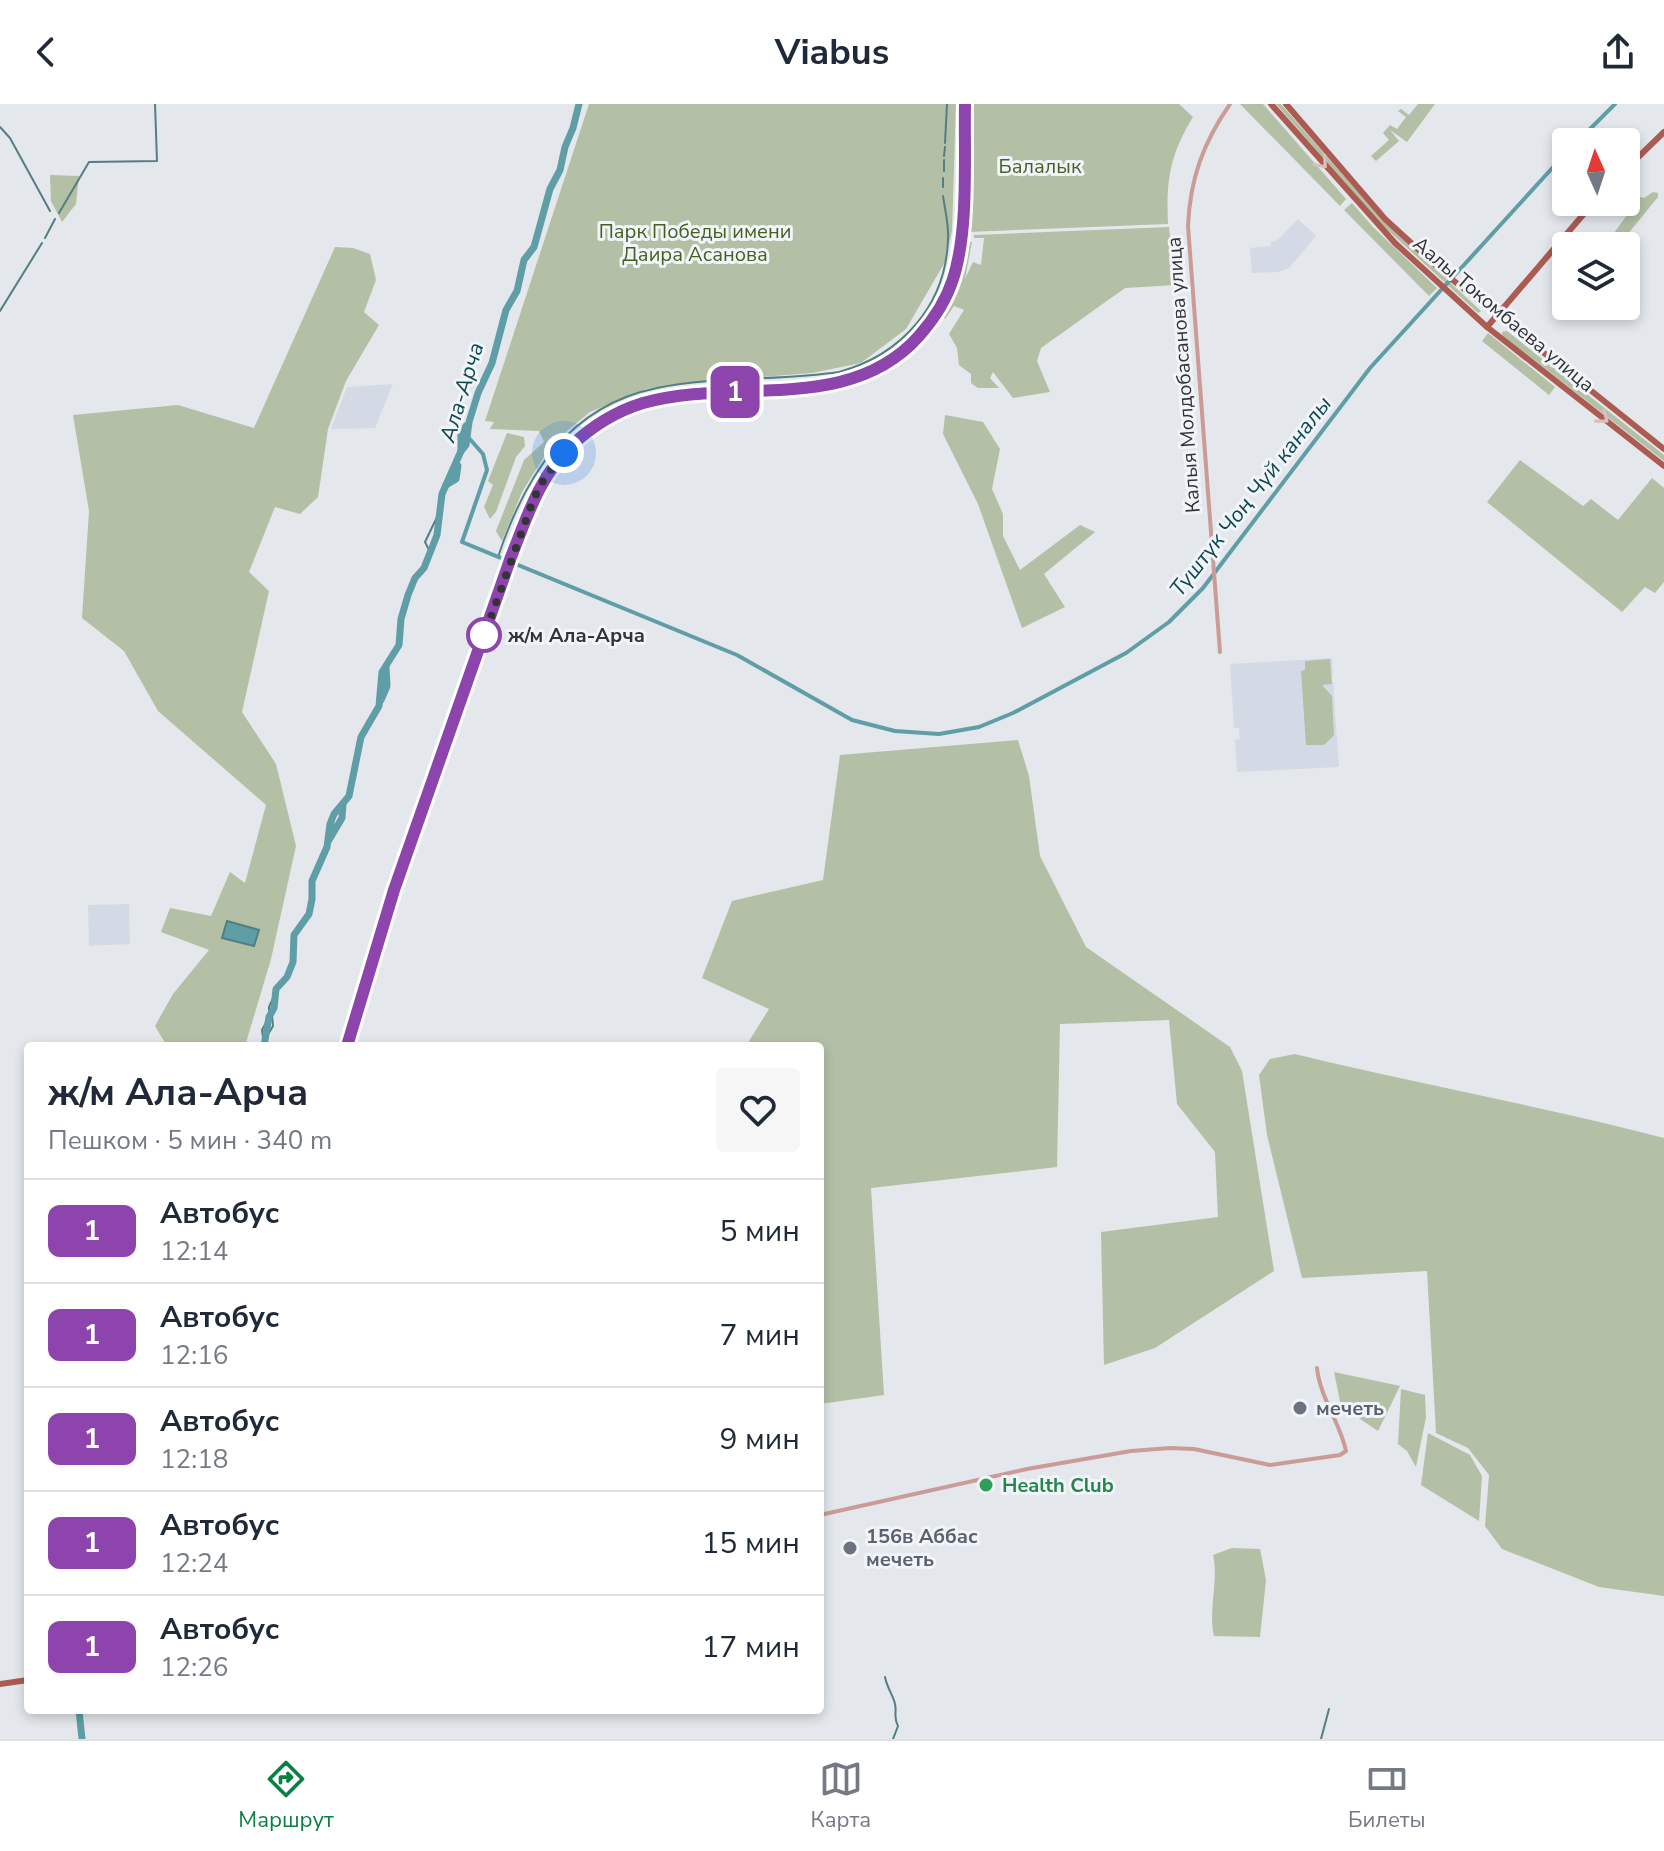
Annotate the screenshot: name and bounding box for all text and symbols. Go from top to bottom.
text: Viabus [775,28,889,77]
icon: back [24,30,68,74]
icon: share [1596,30,1640,74]
north arrow [1552,128,1640,216]
map controls [1552,128,1640,320]
park label: Балалык [999,153,1082,180]
one-way arrow [1313,154,1327,169]
park label: Парк Победы имени Даира Асанова [599,218,791,268]
street label: Аалы Токомбаева улица [1407,230,1600,398]
button: layers [1552,232,1640,320]
street label: Калыя Молдобасанова улица [1160,236,1207,514]
water label: Ала-Арча [432,339,491,447]
line badge: 1 [709,366,761,418]
text: 1 [727,373,743,411]
water label: Түштүк Чоң Чүй каналы [1163,390,1339,603]
one-way arrow [1594,408,1609,422]
your location [544,433,584,473]
marker: ж/м Ала-Арча [467,618,501,652]
place label: ж/м Ала-Арча [507,622,645,649]
text: ж/м Ала-Арча [48,1067,308,1118]
button: heart [716,1068,800,1152]
text: Пешком · 5 мин · 340 m [48,1123,332,1158]
text: Автобус [160,1193,279,1234]
text: 5 мин [719,1211,800,1252]
text: 1 [84,1212,100,1250]
text: 12:14 [160,1234,228,1269]
text: Автобус [160,1297,279,1338]
text: 7 мин [719,1315,800,1356]
text: 1 [84,1316,100,1354]
text: 12:16 [160,1338,228,1373]
place label: мечеть [1316,1395,1384,1422]
marker: мечеть [1291,1399,1309,1417]
text: Автобус [160,1401,279,1442]
text: 9 мин [719,1419,800,1460]
text: 1 [84,1420,100,1458]
text: 12:18 [160,1442,228,1477]
place label: Health Club [1002,1472,1114,1499]
marker: Health Club [977,1476,995,1494]
text: Автобус [160,1505,279,1546]
text: 15 мин [701,1523,800,1564]
place label: 156в Аббас мечеть [866,1523,978,1573]
text: 1 [84,1524,100,1562]
marker: 156в Аббас мечеть [841,1539,859,1557]
text: 12:24 [160,1546,228,1581]
text: Автобус [160,1609,279,1650]
text: 17 мин [701,1627,800,1668]
text: 1 [84,1628,100,1666]
text: 12:26 [160,1650,228,1685]
tab: Маршрут [238,1757,334,1835]
tab: Карта [811,1757,871,1835]
tab: Билеты [1348,1757,1426,1835]

